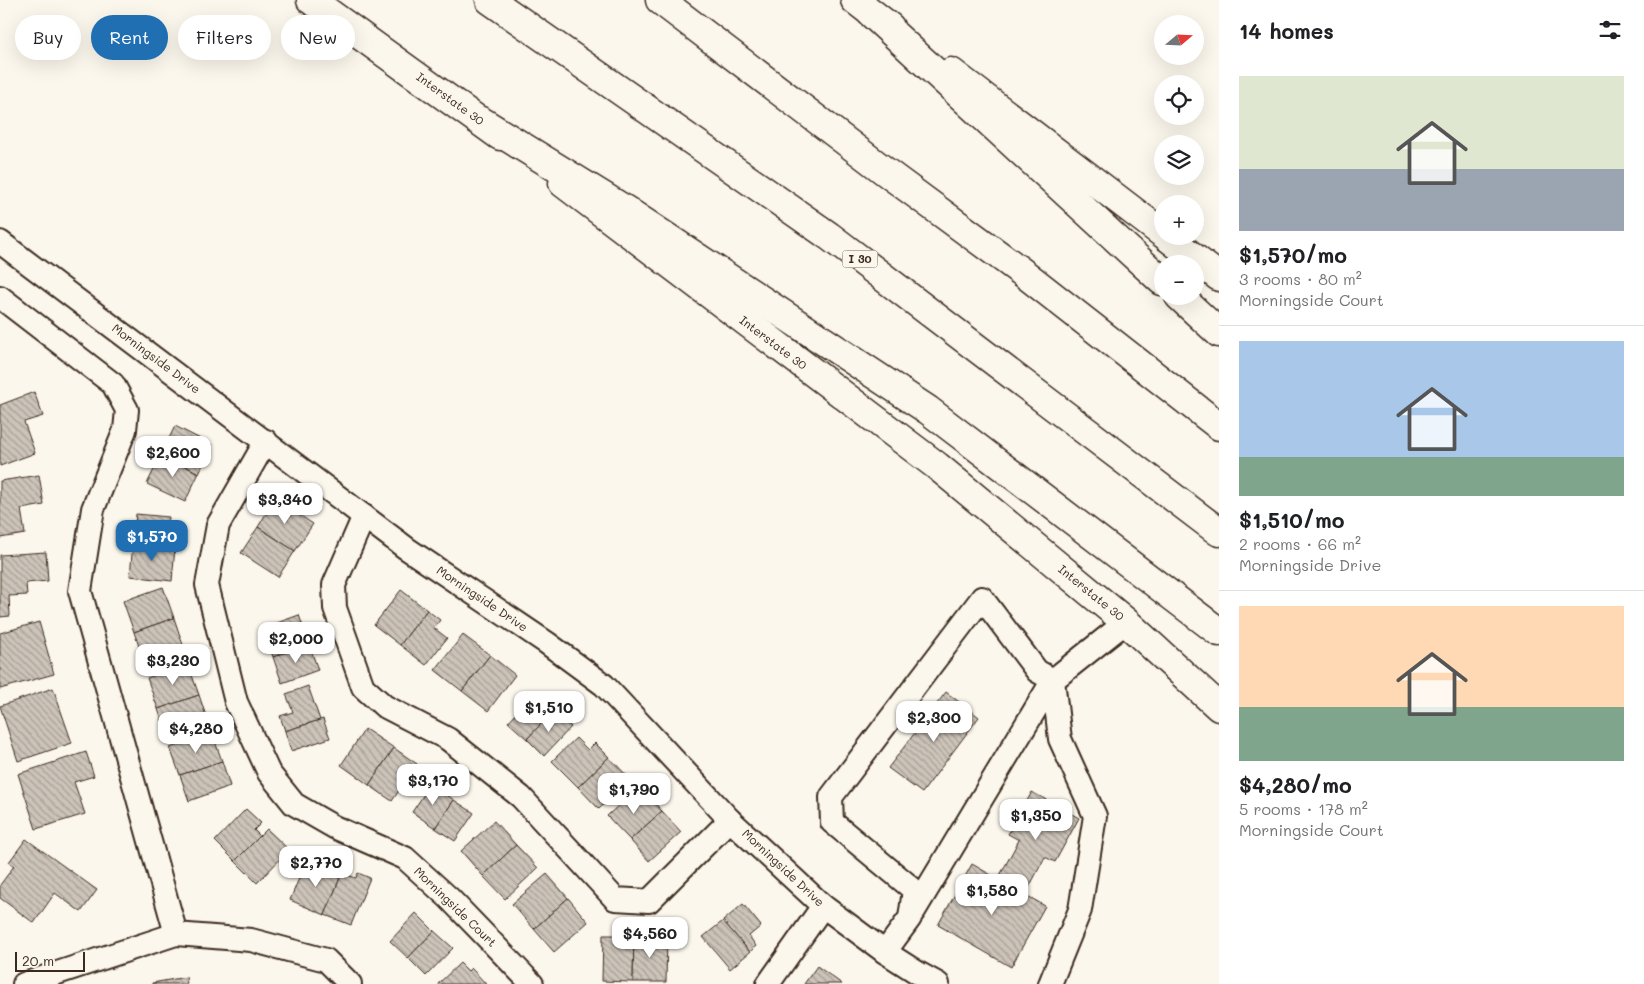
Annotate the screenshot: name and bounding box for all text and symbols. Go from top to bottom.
chip: Buy [15,15,81,60]
chip: Rent [91,15,168,60]
chip: Filters [178,15,271,60]
chip: New [281,15,355,60]
north arrow [1154,15,1204,65]
map controls [1154,15,1204,305]
icon: filters [1596,16,1624,44]
text: 14 homes [1239,17,1334,44]
street label: Interstate 30 [413,68,488,129]
button: locate [1154,75,1204,125]
icon: home [1387,108,1477,198]
button: layers [1154,135,1204,185]
button: + [1154,195,1204,245]
text: $1,570/mo [1239,241,1347,268]
road number: I 30 [842,250,878,268]
button: − [1154,255,1204,305]
text: 3 rooms · 80 m² [1239,268,1362,289]
text: Morningside Court [1239,289,1384,310]
street label: Interstate 30 [737,312,811,373]
street label: Morningside Drive [109,320,204,397]
icon: home [1387,374,1477,464]
pin: $2,600 [132,436,214,478]
text: $2,600 [146,441,200,462]
pin: $3,340 [244,482,326,525]
text: $3,340 [258,488,312,509]
text: $1,510/mo [1239,506,1344,533]
pin: $1,570 [111,520,193,562]
text: $1,570 [127,525,177,546]
text: 2 rooms · 66 m² [1239,533,1361,554]
text: Morningside Drive [1239,554,1381,575]
street label: Interstate 30 [1055,561,1128,624]
street label: Morningside Drive [434,562,531,635]
pin: $2,000 [255,622,337,664]
text: $2,000 [269,627,323,648]
icon: home [1387,639,1477,729]
pin: $3,230 [132,644,214,686]
text: $3,230 [146,649,200,670]
pin: $1,510 [508,690,590,733]
text: $1,510 [525,696,573,717]
pin: $2,300 [893,700,975,743]
text: $2,300 [907,706,961,727]
pin: $4,280 [155,712,237,754]
text: $4,280 [169,717,223,738]
pin: $3,170 [392,764,474,806]
text: $3,170 [408,769,458,790]
text: $4,280/mo [1239,771,1352,798]
pin: $1,790 [593,772,675,815]
text: $1,790 [609,778,659,799]
pin: $1,350 [995,798,1077,841]
text: 5 rooms · 178 m² [1239,798,1368,819]
text: $1,350 [1010,804,1062,825]
text: Morningside Court [1239,819,1384,840]
street label: Morningside Drive [739,825,828,910]
pin: $2,770 [275,846,357,888]
text: $2,770 [290,851,342,872]
street label: Morningside Court [411,863,500,950]
pin: $1,580 [951,874,1033,916]
text: $1,580 [966,879,1018,900]
pin: $4,560 [609,916,691,959]
text: $4,560 [623,922,677,943]
scale bar [15,949,85,972]
text: 20 m [22,951,54,970]

